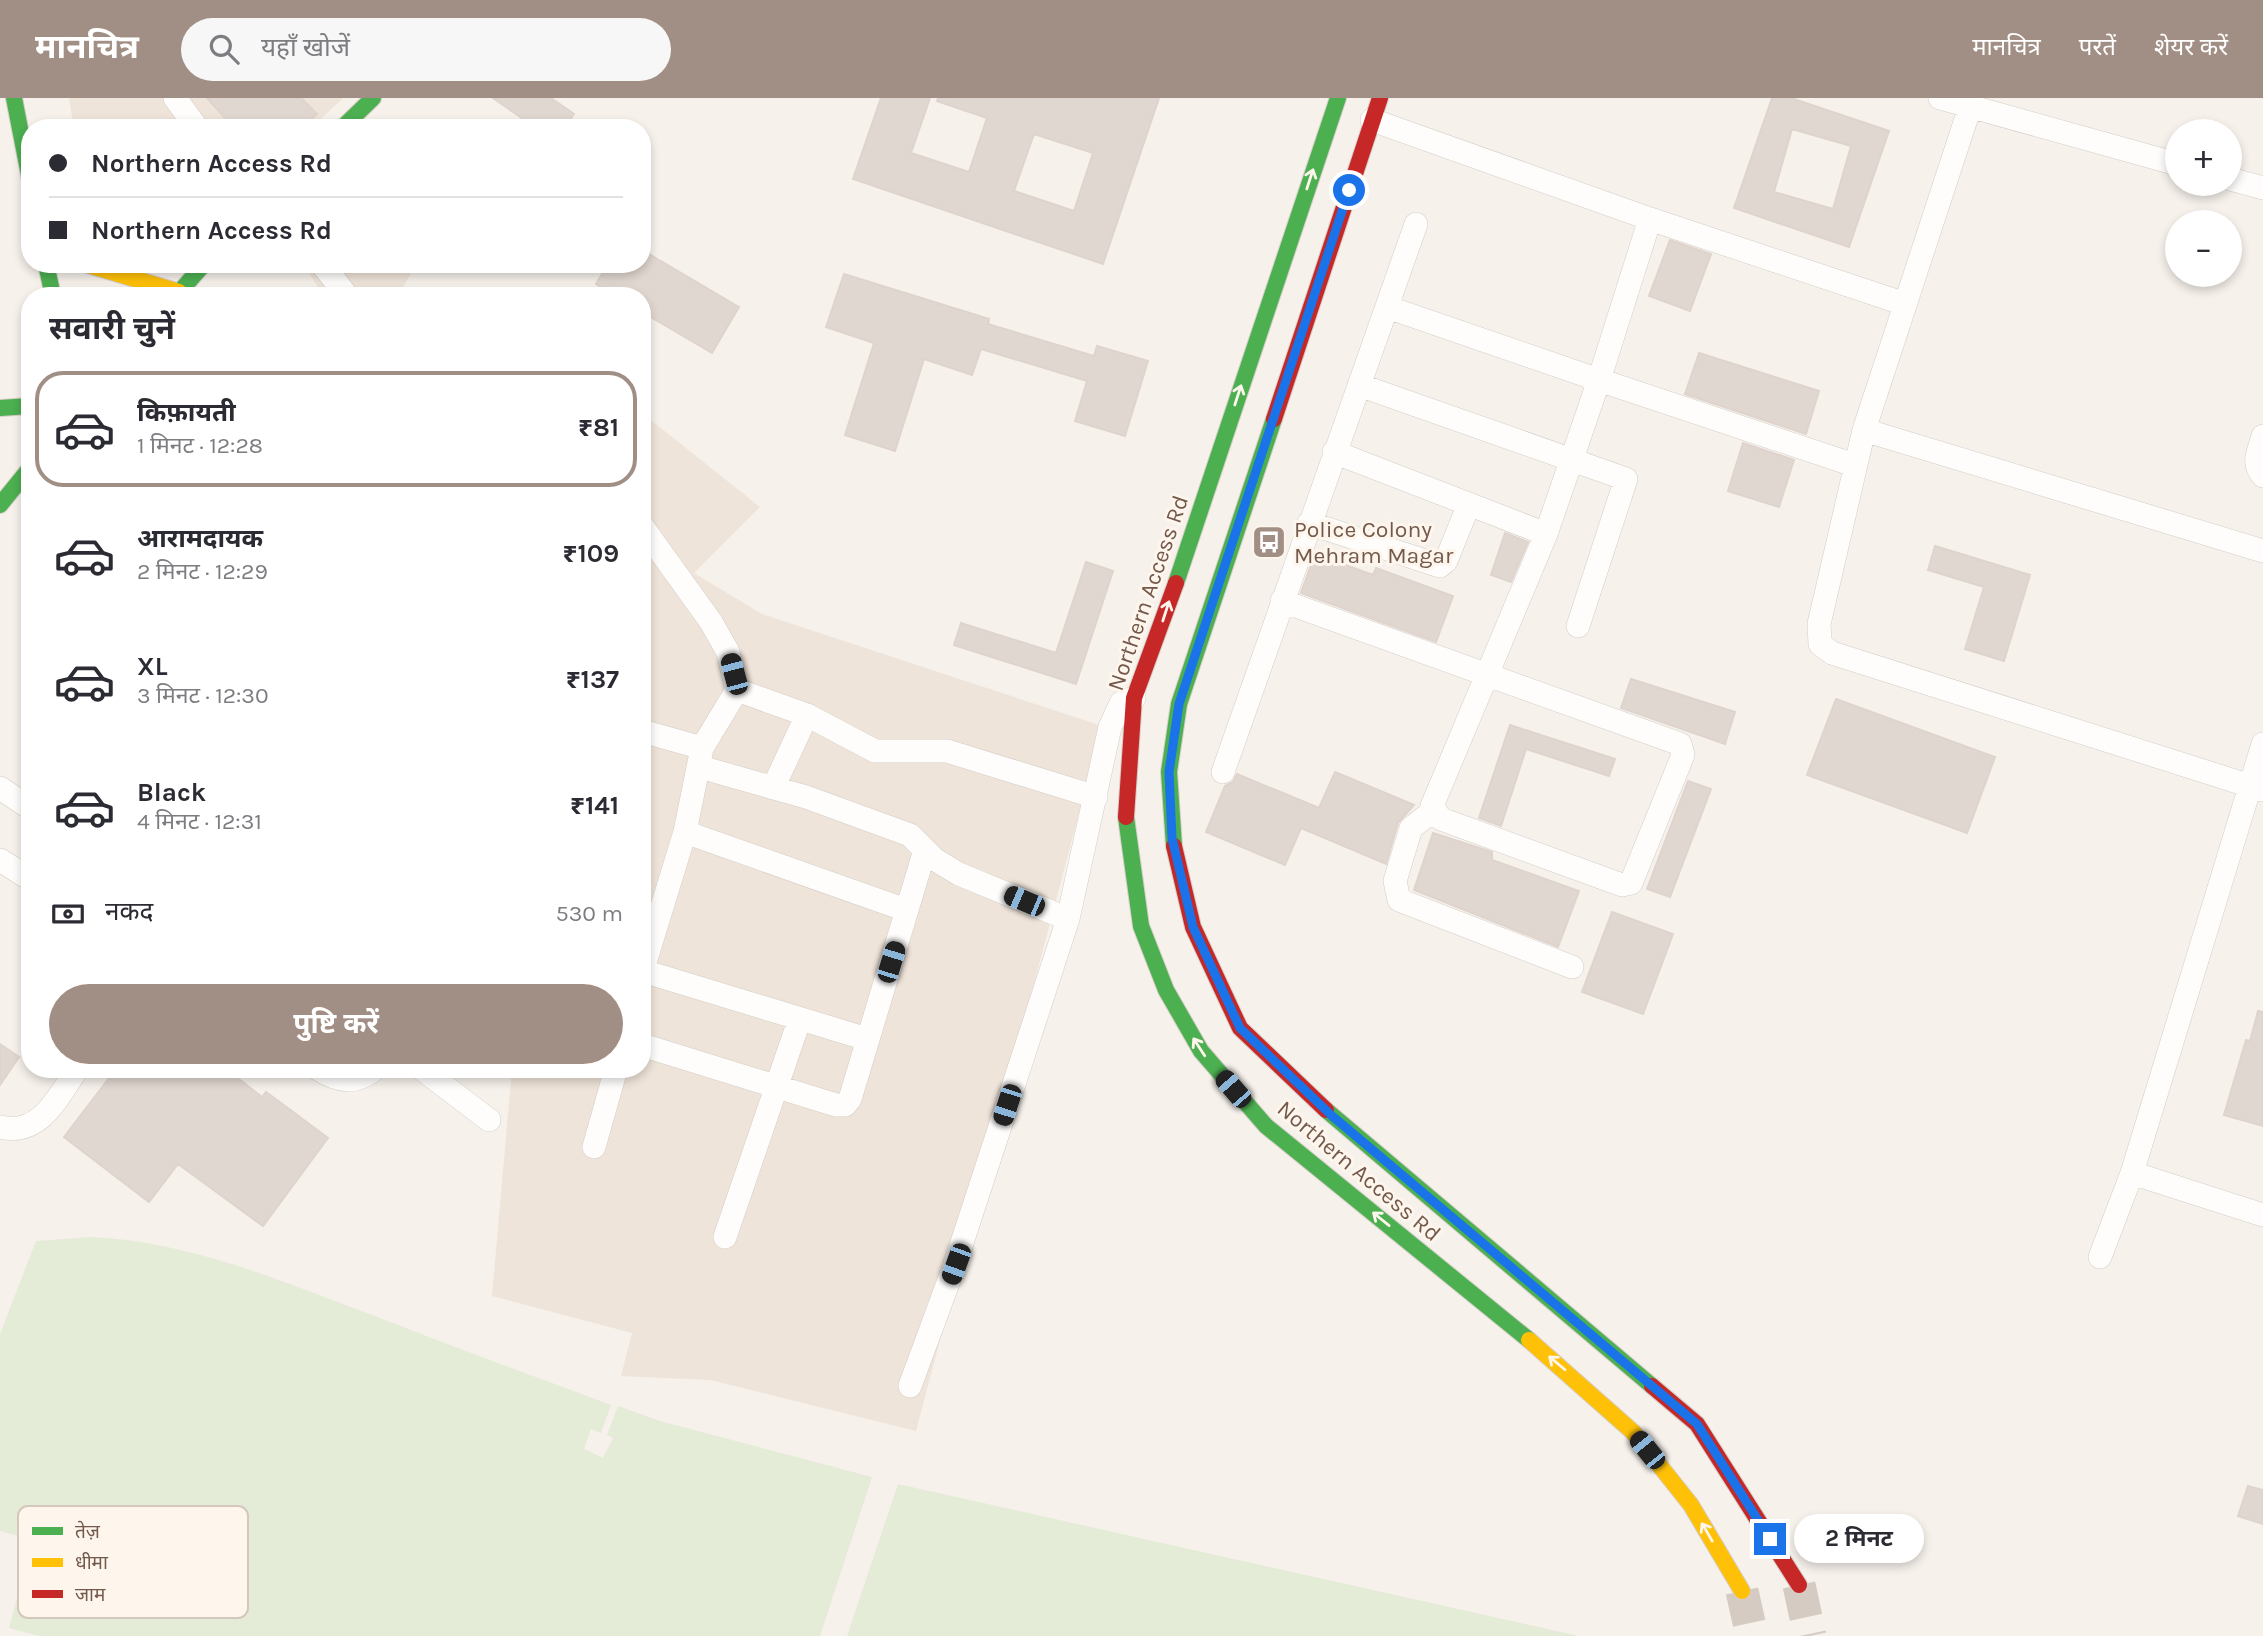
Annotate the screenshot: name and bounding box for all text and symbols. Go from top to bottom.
search box [181,18,671,81]
text: मानचित्र [35,28,139,66]
icon: search [205,30,243,68]
text: यहाँ खोजें [261,32,350,63]
text: मानचित्र [1972,33,2041,61]
text: परतें [2079,33,2116,61]
text: शेयर करें [2154,33,2228,61]
map controls [2165,119,2242,287]
button: + [2165,119,2242,196]
text: Northern Access Rd [91,148,332,179]
one-way arrow [1305,169,1318,191]
route start [1333,174,1365,206]
button: − [2165,210,2242,287]
text: Northern Access Rd [91,215,332,246]
text: सवारी चुनें [49,310,175,347]
one-way arrow [1233,384,1246,406]
text: किफ़ायती [137,397,236,428]
icon: car [53,398,116,461]
text: ₹81 [578,412,619,443]
text: 1 मिनट · 12:28 [137,432,263,459]
street label: Northern Access Rd [1102,492,1194,694]
place label: Police Colony Mehram Magar [1294,516,1454,569]
text: आरामदायक [137,523,263,554]
bus stop icon: Police Colony Mehram Magar [1250,523,1288,561]
icon: car [53,524,116,587]
text: ₹109 [563,538,619,569]
text: 2 मिनट · 12:29 [137,558,268,585]
one-way arrow [1161,600,1174,622]
icon: car [53,650,116,713]
text: XL [137,651,168,682]
car [719,651,750,697]
text: ₹137 [566,664,619,695]
text: 3 मिनट · 12:30 [137,682,269,709]
icon: car [53,776,116,839]
text: Black [137,777,206,808]
text: ₹141 [570,790,619,821]
text: 4 मिनट · 12:31 [137,808,262,835]
car [1001,883,1048,919]
icon: cash [49,895,87,933]
text: नकद [105,896,153,927]
text: 530 m [556,900,623,927]
car [875,939,908,985]
button: पुष्टि करें [49,984,623,1064]
one-way arrow [1192,1038,1206,1057]
car [1212,1066,1255,1112]
car [991,1082,1024,1128]
street label: Northern Access Rd [1272,1095,1446,1247]
one-way arrow [1372,1212,1390,1227]
car [939,1241,974,1287]
one-way arrow [1549,1355,1567,1371]
car [1626,1427,1669,1473]
legend [18,1506,248,1618]
callout: 2 मिनट [1795,1514,1924,1564]
text: तेज़ [75,1520,101,1543]
one-way arrow [1700,1523,1714,1543]
route end [1754,1523,1786,1555]
text: 2 मिनट [1825,1525,1893,1552]
text: धीमा [75,1552,109,1574]
text: जाम [75,1584,106,1606]

